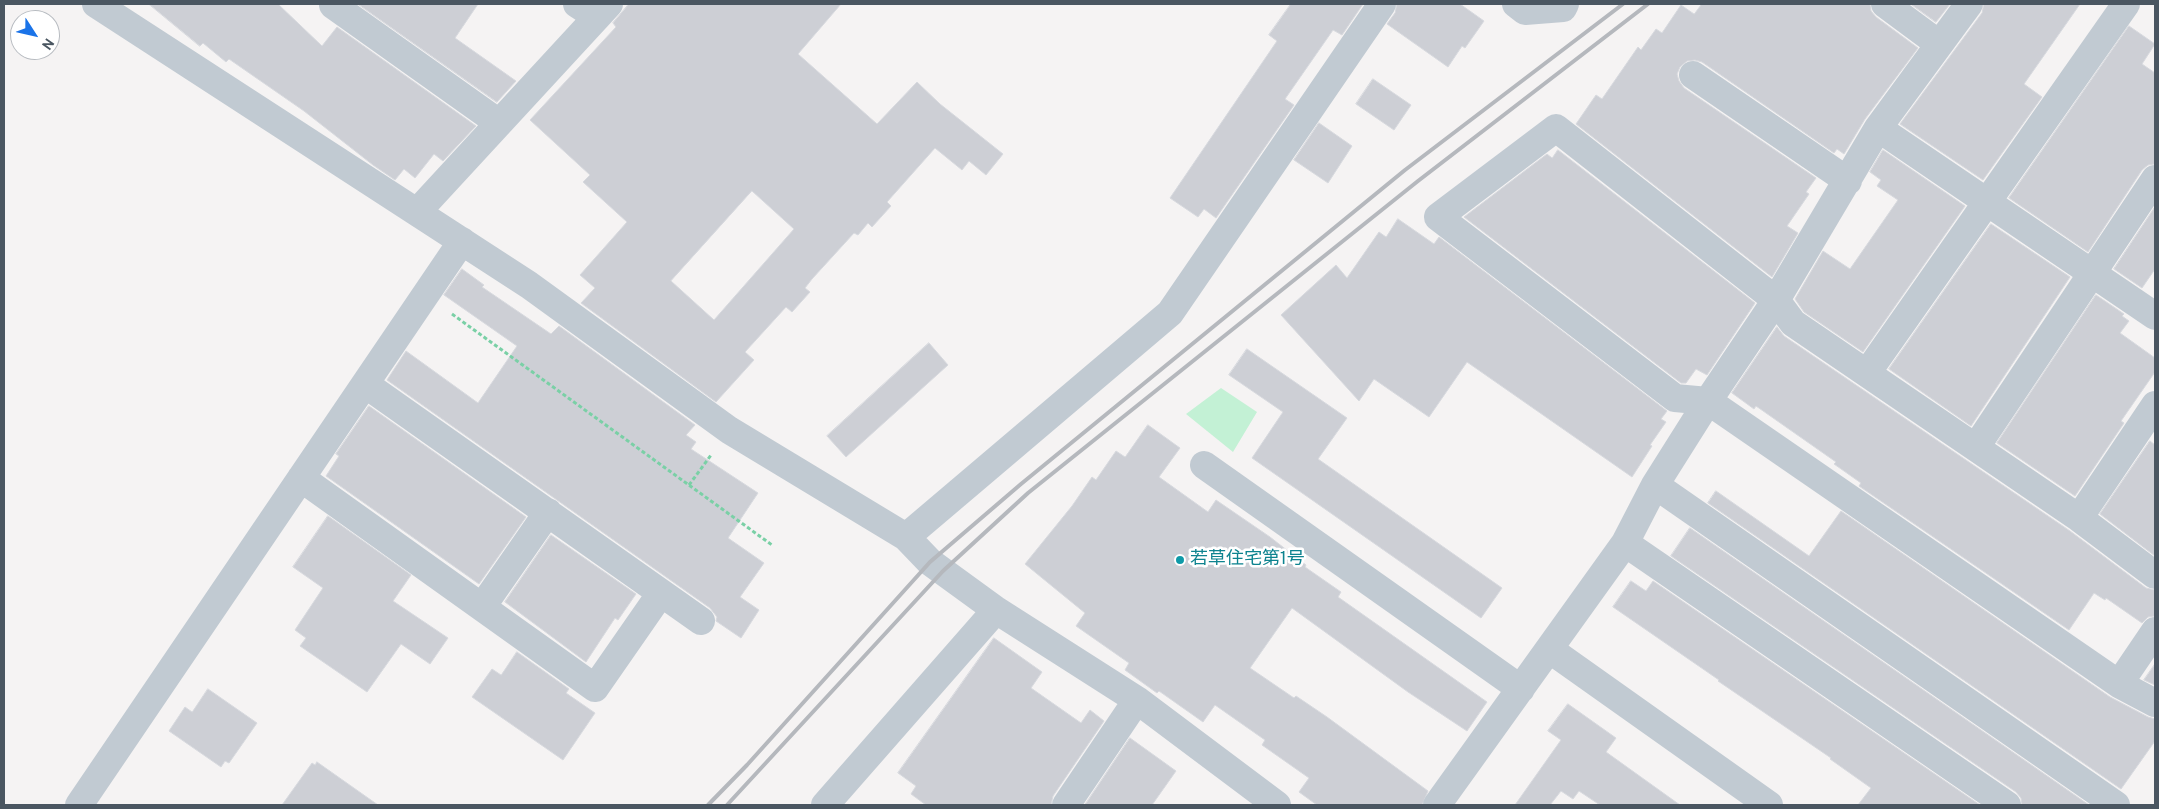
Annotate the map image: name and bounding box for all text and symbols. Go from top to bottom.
north arrow [10,10,60,60]
text: N [37,34,57,52]
place label: 若草住宅第1号 [1190,549,1305,571]
marker: 若草住宅第1号 [1174,554,1186,566]

